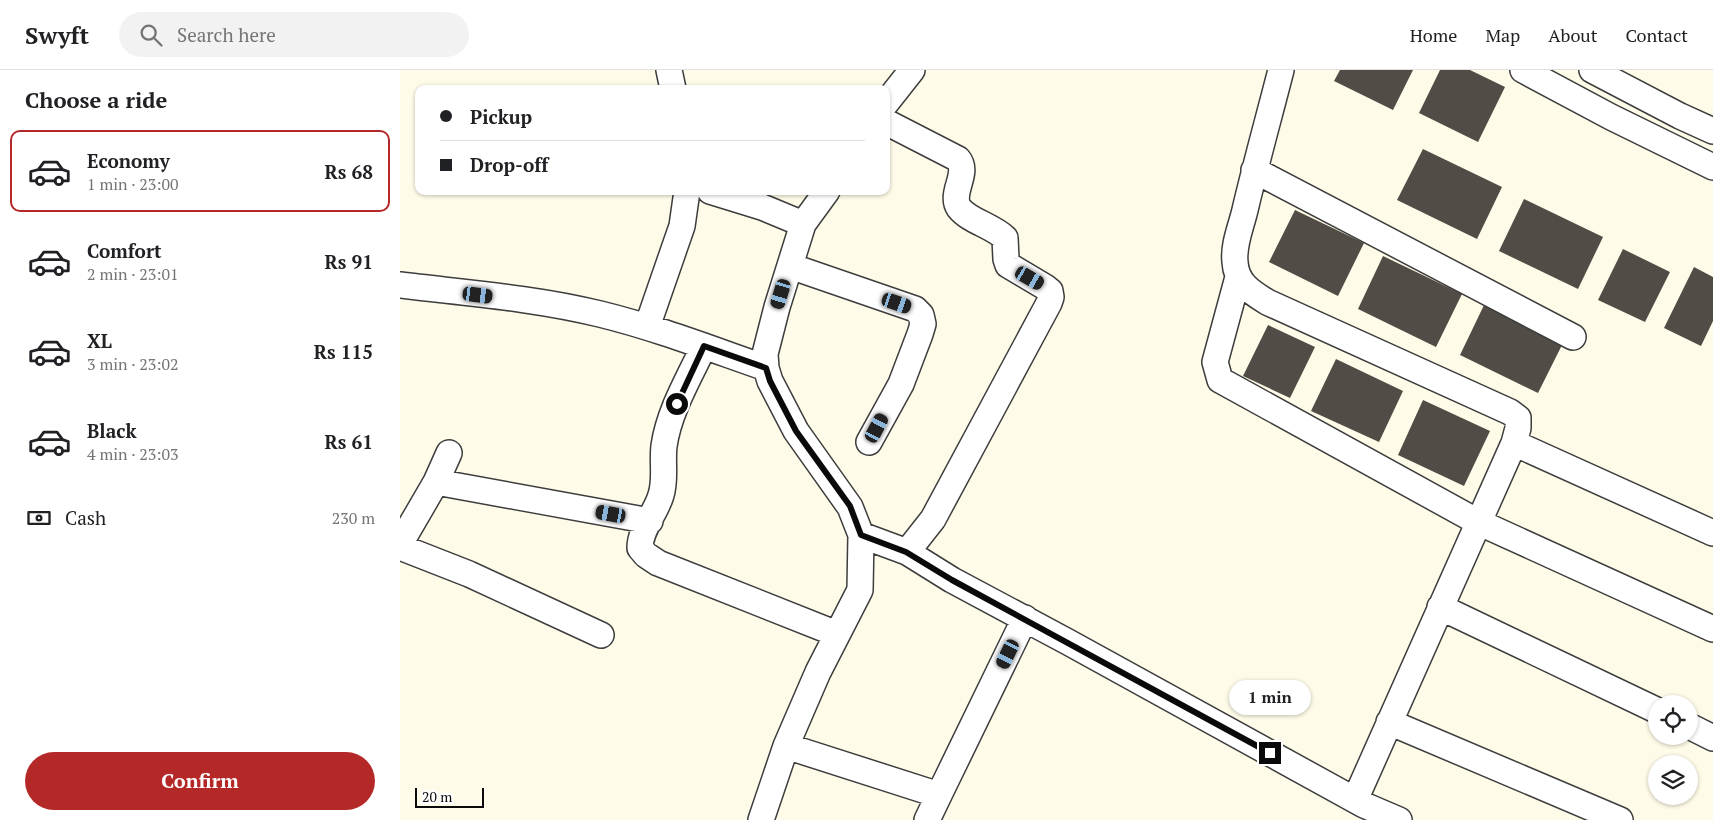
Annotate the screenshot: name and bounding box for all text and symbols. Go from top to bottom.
search box [119,12,469,57]
text: Swyft [25,19,89,51]
icon: search [137,21,165,49]
text: Search here [177,22,276,47]
text: Home [1410,23,1457,47]
text: Map [1485,23,1520,47]
text: About [1548,23,1597,47]
text: Contact [1625,23,1688,47]
text: Choose a ride [25,85,167,114]
text: Pickup [470,104,532,129]
text: Economy [87,148,170,173]
icon: car [27,149,72,194]
text: Drop-off [470,152,548,177]
text: Rs 68 [325,159,373,184]
text: 1 min · 23:00 [87,173,179,195]
text: Comfort [87,238,162,263]
icon: car [27,239,72,284]
text: Rs 91 [325,249,373,274]
text: 2 min · 23:01 [87,263,179,285]
car [1013,264,1046,292]
car [769,277,792,311]
car [462,286,493,304]
car [880,291,913,315]
text: XL [87,328,112,353]
icon: car [27,329,72,374]
text: Rs 115 [314,339,373,364]
text: 3 min · 23:02 [87,353,179,375]
route start [666,393,688,415]
car [863,411,890,445]
text: Black [87,418,137,443]
icon: car [27,419,72,464]
text: Rs 61 [325,429,373,454]
text: 4 min · 23:03 [87,443,179,465]
icon: cash [25,504,53,532]
car [594,504,627,524]
text: Cash [65,505,106,530]
text: 230 m [332,507,375,529]
car [994,637,1021,671]
callout: 1 min [1229,680,1311,716]
text: 1 min [1248,686,1292,708]
map controls [1648,695,1698,805]
button: locate [1648,695,1698,745]
route end [1259,742,1281,764]
button: Confirm [25,752,375,810]
button: layers [1648,755,1698,805]
scale bar [415,785,484,808]
text: 20 m [422,787,452,806]

